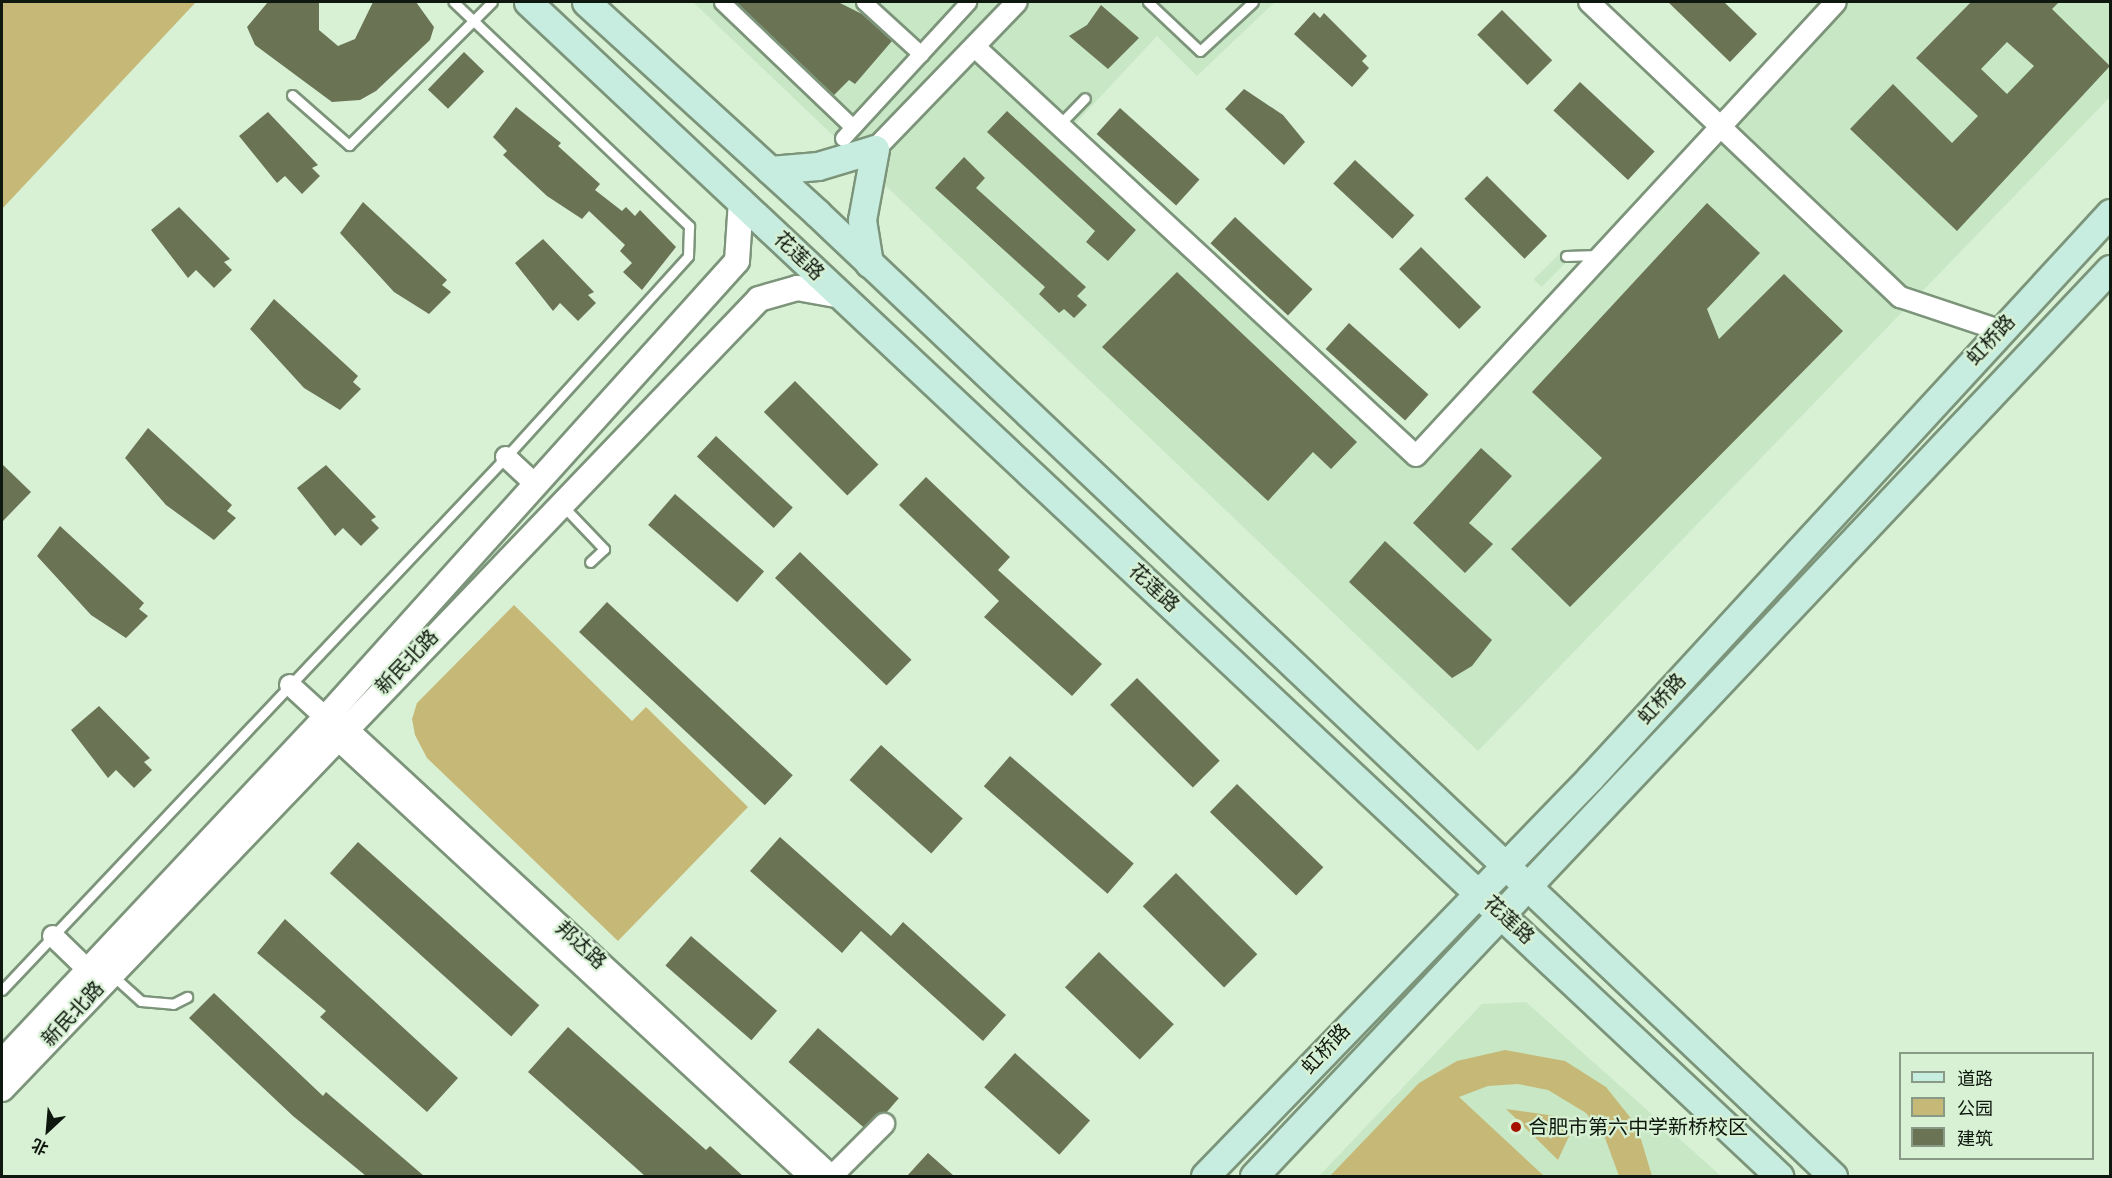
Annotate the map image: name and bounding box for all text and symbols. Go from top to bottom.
street label: 花莲路 [769,227,829,285]
street label: 虹桥路 [1962,310,2020,370]
street label: 花莲路 [1124,559,1184,617]
street label: 新民北路 [371,625,443,699]
street label: 虹桥路 [1633,669,1691,729]
street label: 花莲路 [1479,891,1539,949]
street label: 邦达路 [551,916,611,974]
street label: 新民北路 [37,977,109,1051]
street label: 虹桥路 [1297,1019,1355,1079]
legend [1899,1052,2094,1160]
text: 道路 [1957,1068,1993,1089]
text: 公园 [1957,1098,1993,1119]
north arrow [18,1100,78,1160]
place label: 合肥市第六中学新桥校区 [1528,1115,1748,1139]
marker: 合肥市第六中学新桥校区 [1509,1120,1523,1134]
text: 建筑 [1957,1128,1993,1149]
text: 北 [29,1135,51,1159]

